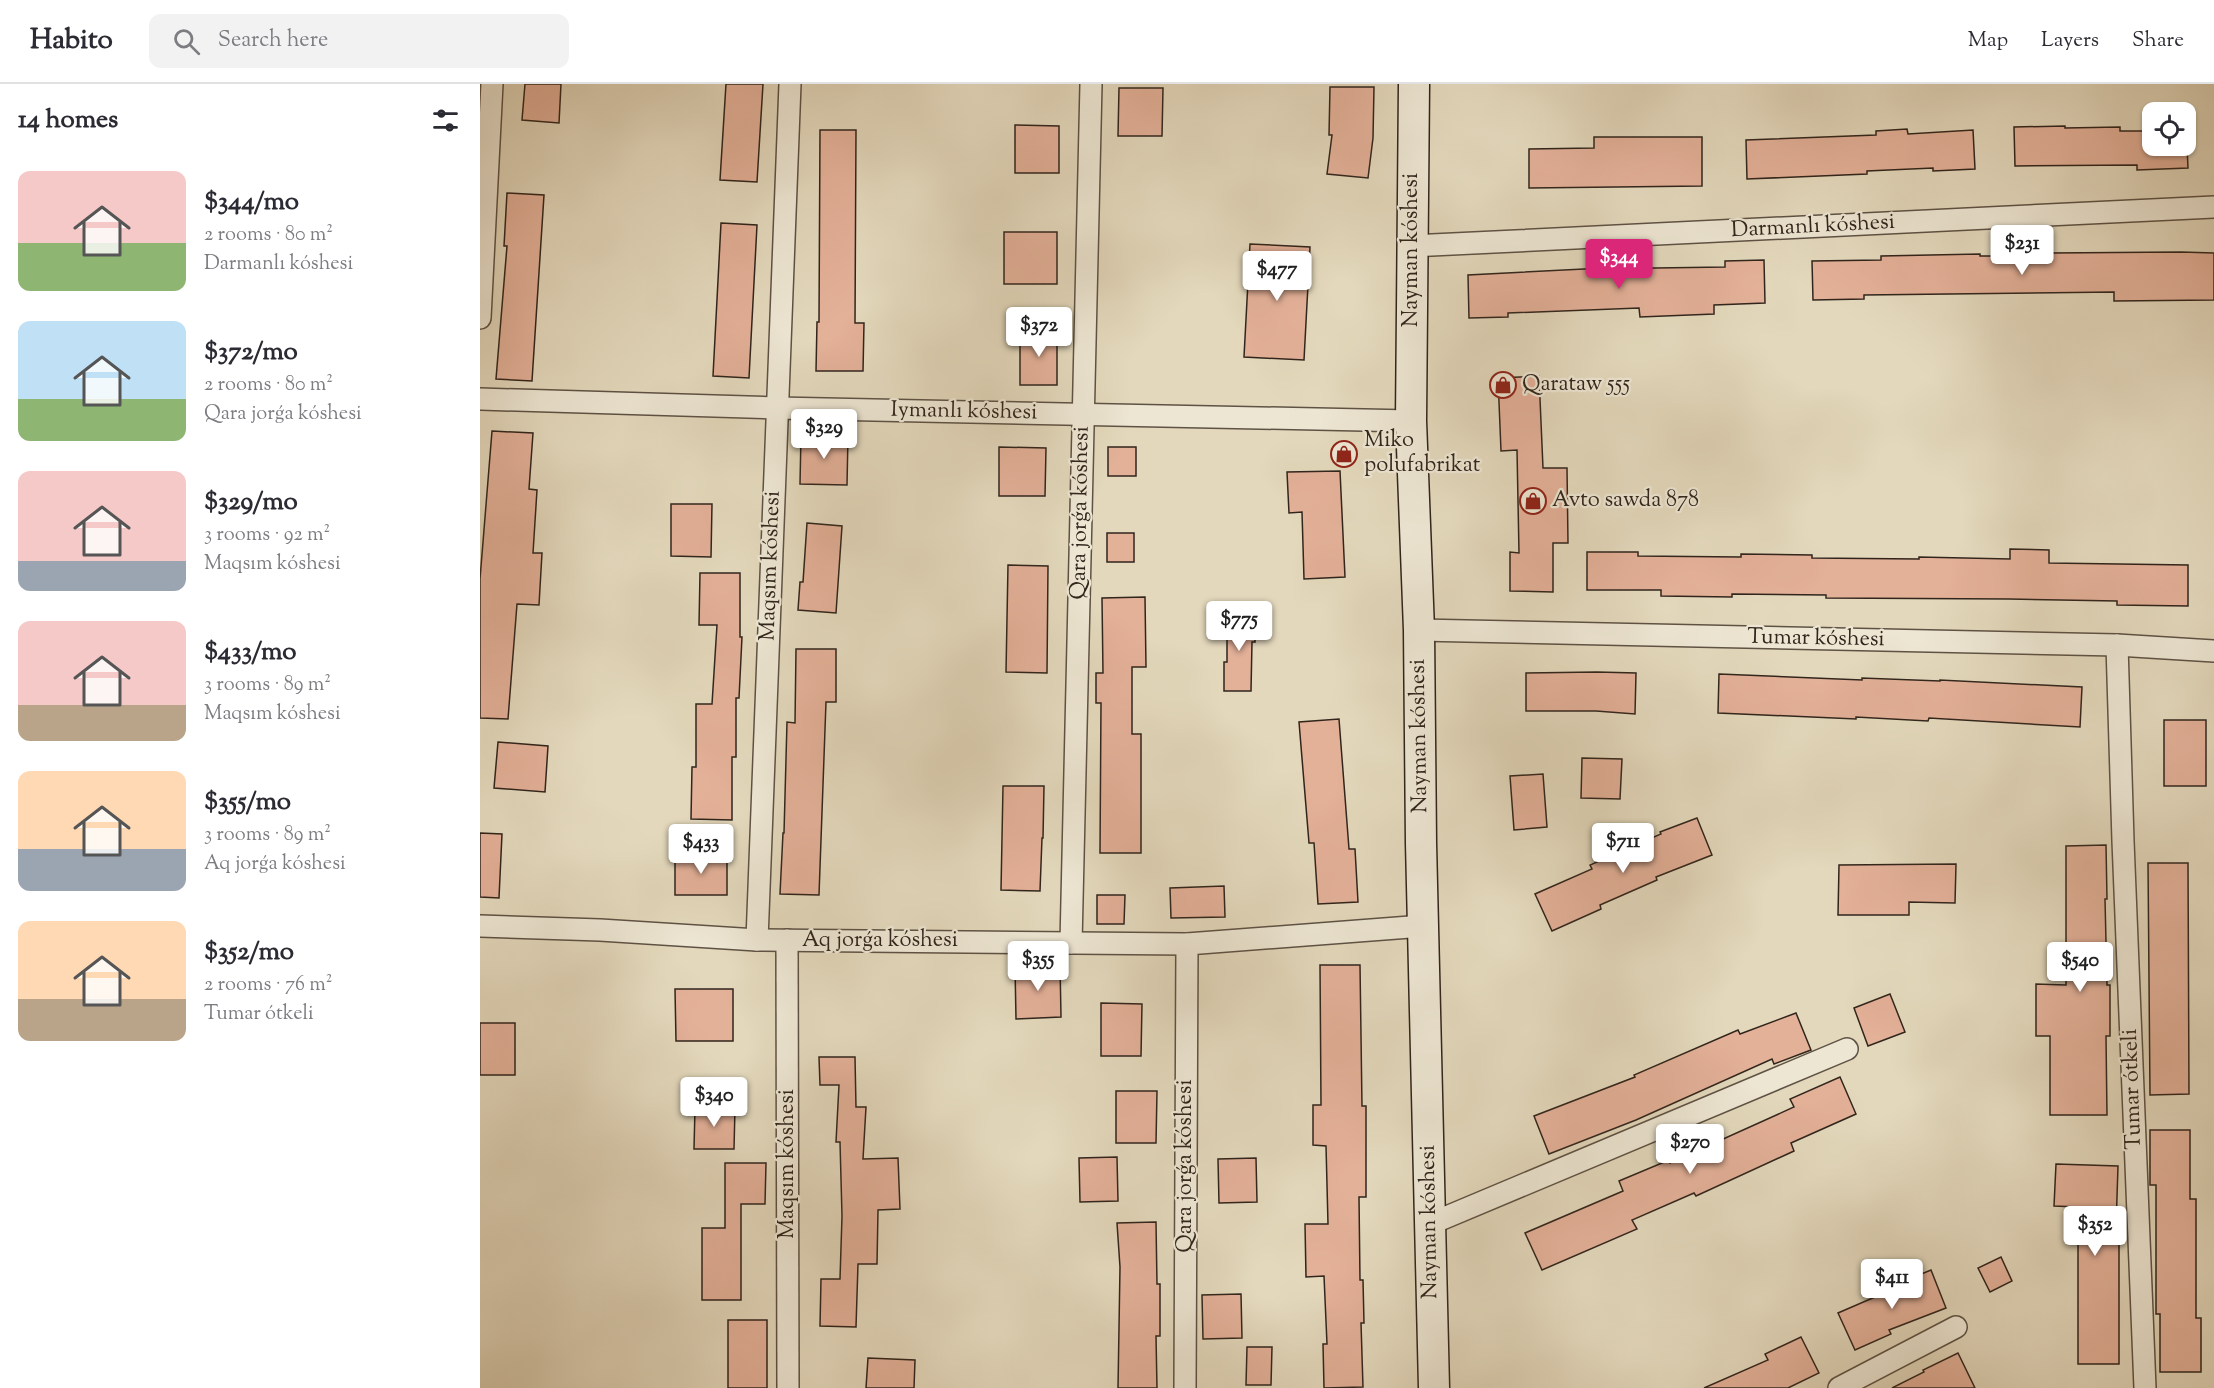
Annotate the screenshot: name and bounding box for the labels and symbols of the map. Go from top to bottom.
street label: Nayman kóshesi [1396,173,1428,327]
street label: Darmanlı kóshesi [1730,207,1896,247]
pin: $231 [1986,225,2058,276]
pin: $344 [1583,239,1655,290]
pin: $477 [1241,251,1313,302]
pin: $372 [1003,307,1075,358]
place label: Qarataw 555 [1522,369,1630,401]
shop icon: Qarataw 555 [1488,370,1518,400]
street label: Iymanlı kóshesi [890,395,1038,429]
pin: $329 [788,409,860,460]
place label: Miko polufabrikat [1364,425,1481,482]
street label: Qara jorǵa kóshesi [1063,426,1099,600]
shop icon: Miko polufabrikat [1329,439,1359,469]
place label: Avto sawda 878 [1552,485,1699,517]
shop icon: Avto sawda 878 [1518,486,1548,516]
street label: Maqsım kóshesi [752,490,790,642]
pin: $775 [1203,601,1275,652]
street label: Tumar kóshesi [1747,622,1885,656]
street label: Nayman kóshesi [1403,659,1437,813]
pin: $711 [1587,823,1659,874]
pin: $433 [665,824,737,875]
street label: Aq jorǵa kóshesi [802,925,958,957]
pin: $355 [1002,941,1074,992]
pin: $540 [2044,942,2116,993]
street label: Tumar ótkeli [2115,1028,2151,1150]
pin: $340 [678,1077,750,1128]
street label: Qara jorǵa kóshesi [1170,1079,1202,1253]
street label: Maqsım kóshesi [772,1089,804,1239]
pin: $270 [1654,1124,1726,1175]
street label: Nayman kóshesi [1413,1145,1447,1299]
pin: $352 [2059,1206,2131,1257]
pin: $411 [1856,1259,1928,1310]

